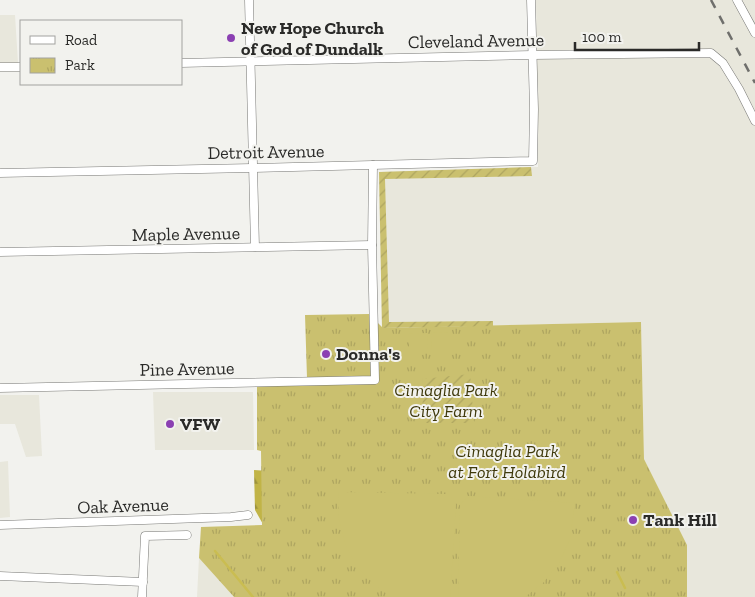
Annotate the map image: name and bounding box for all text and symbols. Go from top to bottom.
place label: New Hope Church of God of Dundalk [241,17,384,60]
legend [20,20,182,85]
scale bar [575,20,699,52]
text: 100 m [582,28,621,46]
street label: Cleveland Avenue [408,29,544,53]
text: Road [65,31,98,49]
marker: New Hope Church of God of Dundalk [225,32,237,44]
text: Park [65,56,95,74]
street label: Detroit Avenue [207,140,325,164]
street label: Maple Avenue [132,222,240,246]
place label: Donna's [336,343,400,365]
marker: Donna's [320,348,332,360]
street label: Pine Avenue [139,357,235,381]
park label: Cimaglia Park City Farm [394,379,498,422]
place label: VFW [180,413,221,435]
marker: VFW [164,418,176,430]
park label: Cimaglia Park at Fort Holabird [448,440,566,483]
street label: Oak Avenue [77,493,169,519]
place label: Tank Hill [643,509,717,531]
marker: Tank Hill [627,514,639,526]

